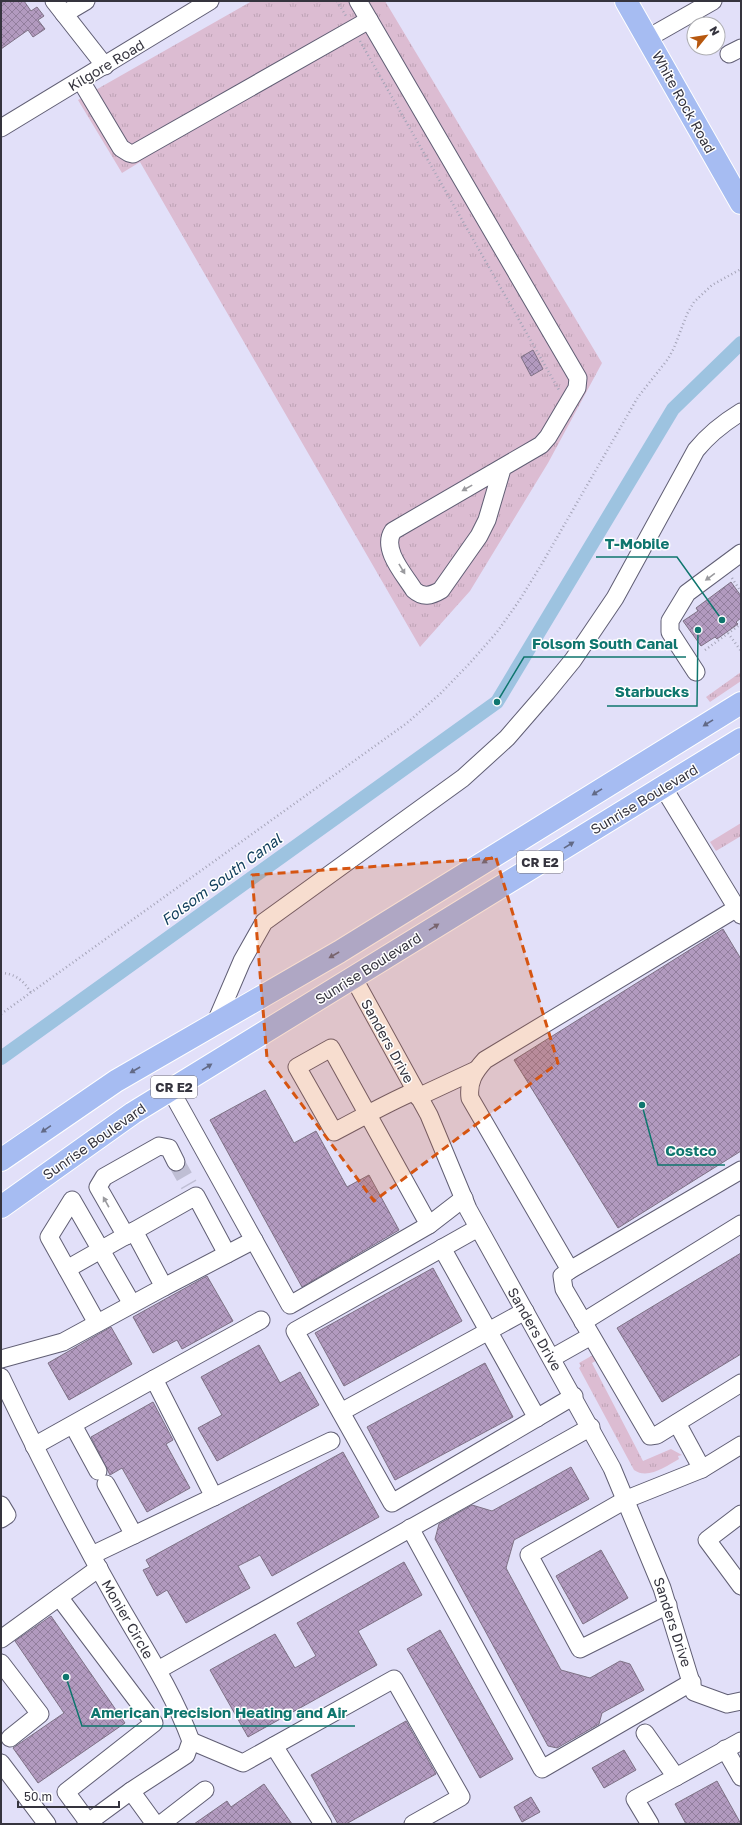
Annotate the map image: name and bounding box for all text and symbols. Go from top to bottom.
north arrow [686,16,726,56]
text: N [707,24,723,38]
street label: Kilgore Road [65,36,147,94]
street label: White Rock Road [649,48,719,156]
one-way arrow [462,484,473,491]
callout: T-Mobile [596,530,677,557]
text: T-Mobile [605,534,669,552]
one-way arrow [398,564,405,575]
one-way arrow [704,572,715,581]
callout: Folsom South Canal [524,630,686,657]
text: Folsom South Canal [532,634,678,652]
callout: Starbucks [607,679,697,706]
text: Starbucks [615,682,689,700]
one-way arrow [703,719,713,727]
street label: Sunrise Boulevard [587,760,701,838]
one-way arrow [592,788,603,795]
water label: Folsom South Canal [157,829,286,929]
one-way arrow [563,841,575,848]
road number: CR E2 [517,851,563,873]
one-way arrow [481,857,493,864]
one-way arrow [428,924,440,931]
street label: Sunrise Boulevard [312,928,424,1008]
one-way arrow [328,952,340,959]
street label: Sanders Drive [358,996,418,1086]
one-way arrow [202,1063,212,1071]
one-way arrow [129,1067,140,1074]
road number: CR E2 [151,1076,197,1098]
street label: Sunrise Boulevard [39,1099,149,1183]
one-way arrow [40,1125,51,1133]
callout: Costco [658,1138,725,1165]
text: Costco [665,1141,717,1159]
one-way arrow [103,1196,110,1208]
street label: Sanders Drive [504,1284,566,1374]
street label: Sanders Drive [651,1575,695,1669]
street label: Monier Circle [98,1576,158,1662]
callout: American Precision Heating and Air [82,1699,355,1726]
text: American Precision Heating and Air [91,1703,348,1721]
scale bar [18,1783,119,1809]
text: 50 m [24,1789,52,1804]

